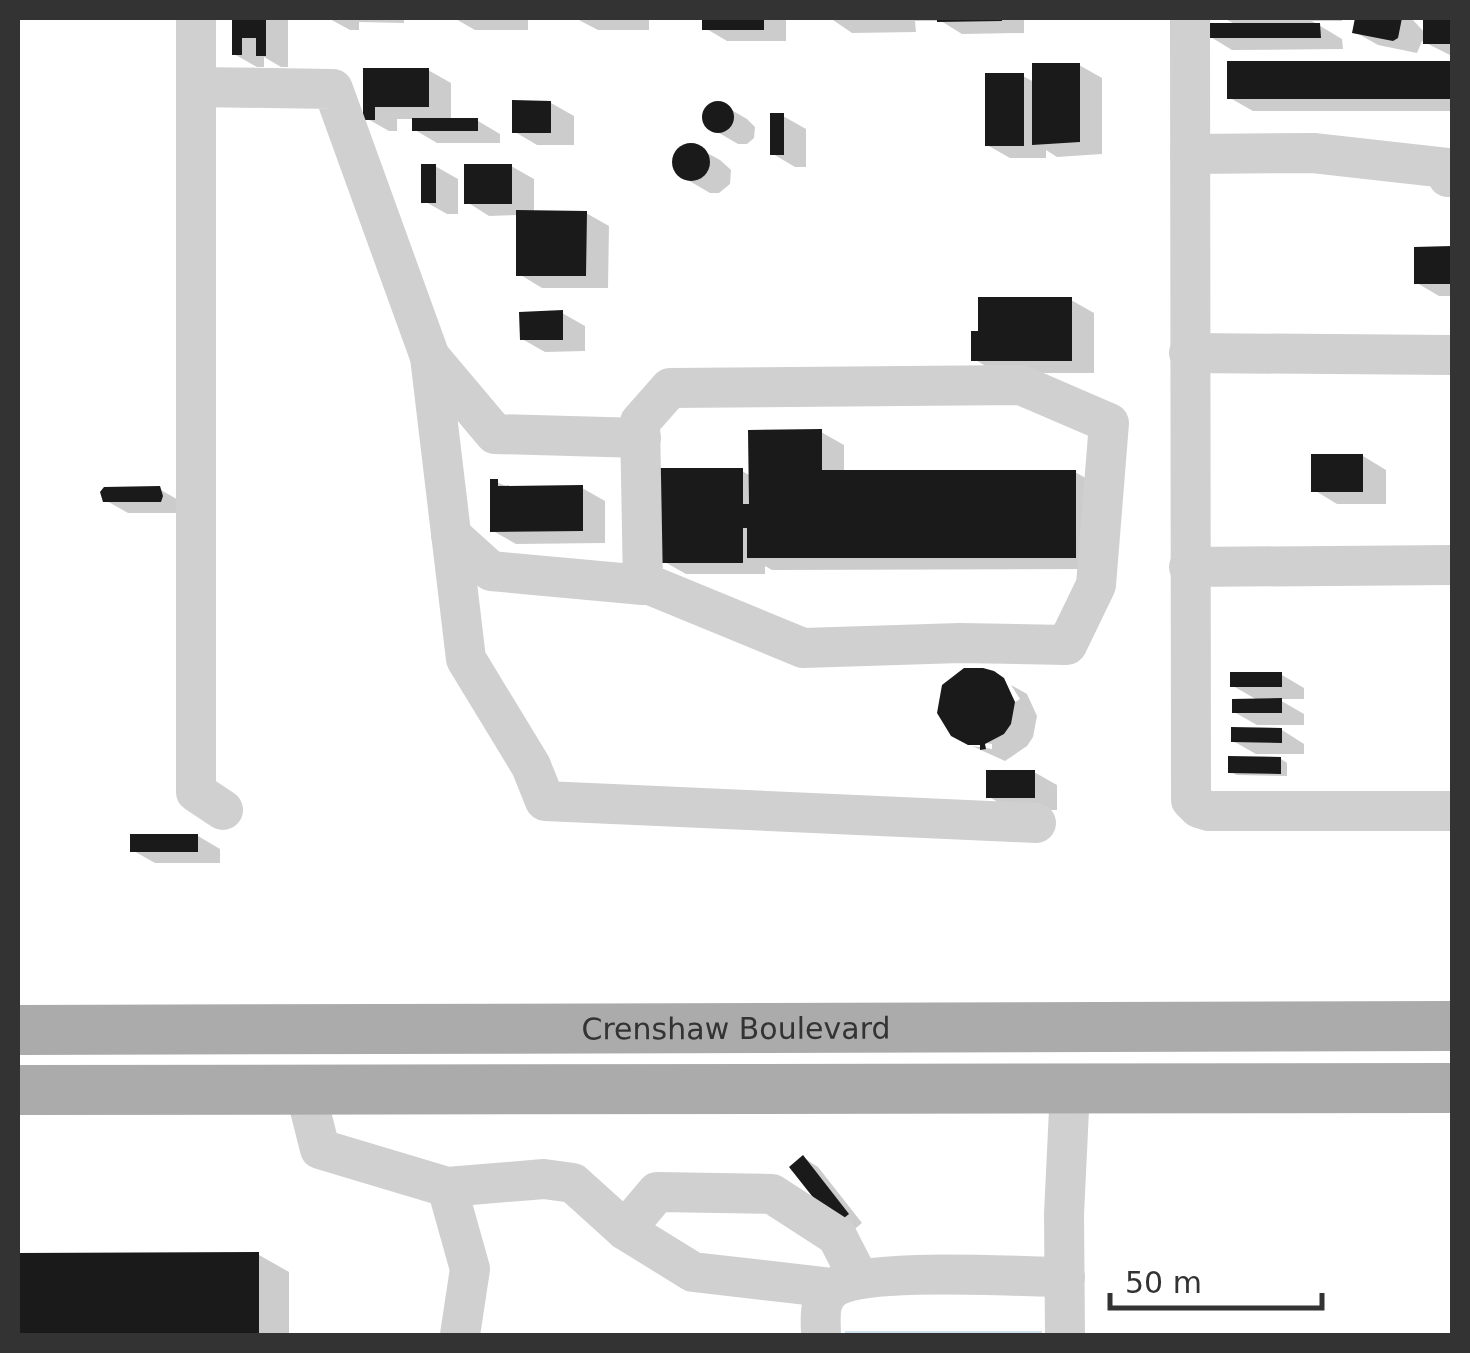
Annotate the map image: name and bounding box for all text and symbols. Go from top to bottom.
street label: Crenshaw Boulevard [581,1010,891,1046]
scale bar [1110,1248,1322,1310]
text: 50 m [1125,1265,1202,1300]

